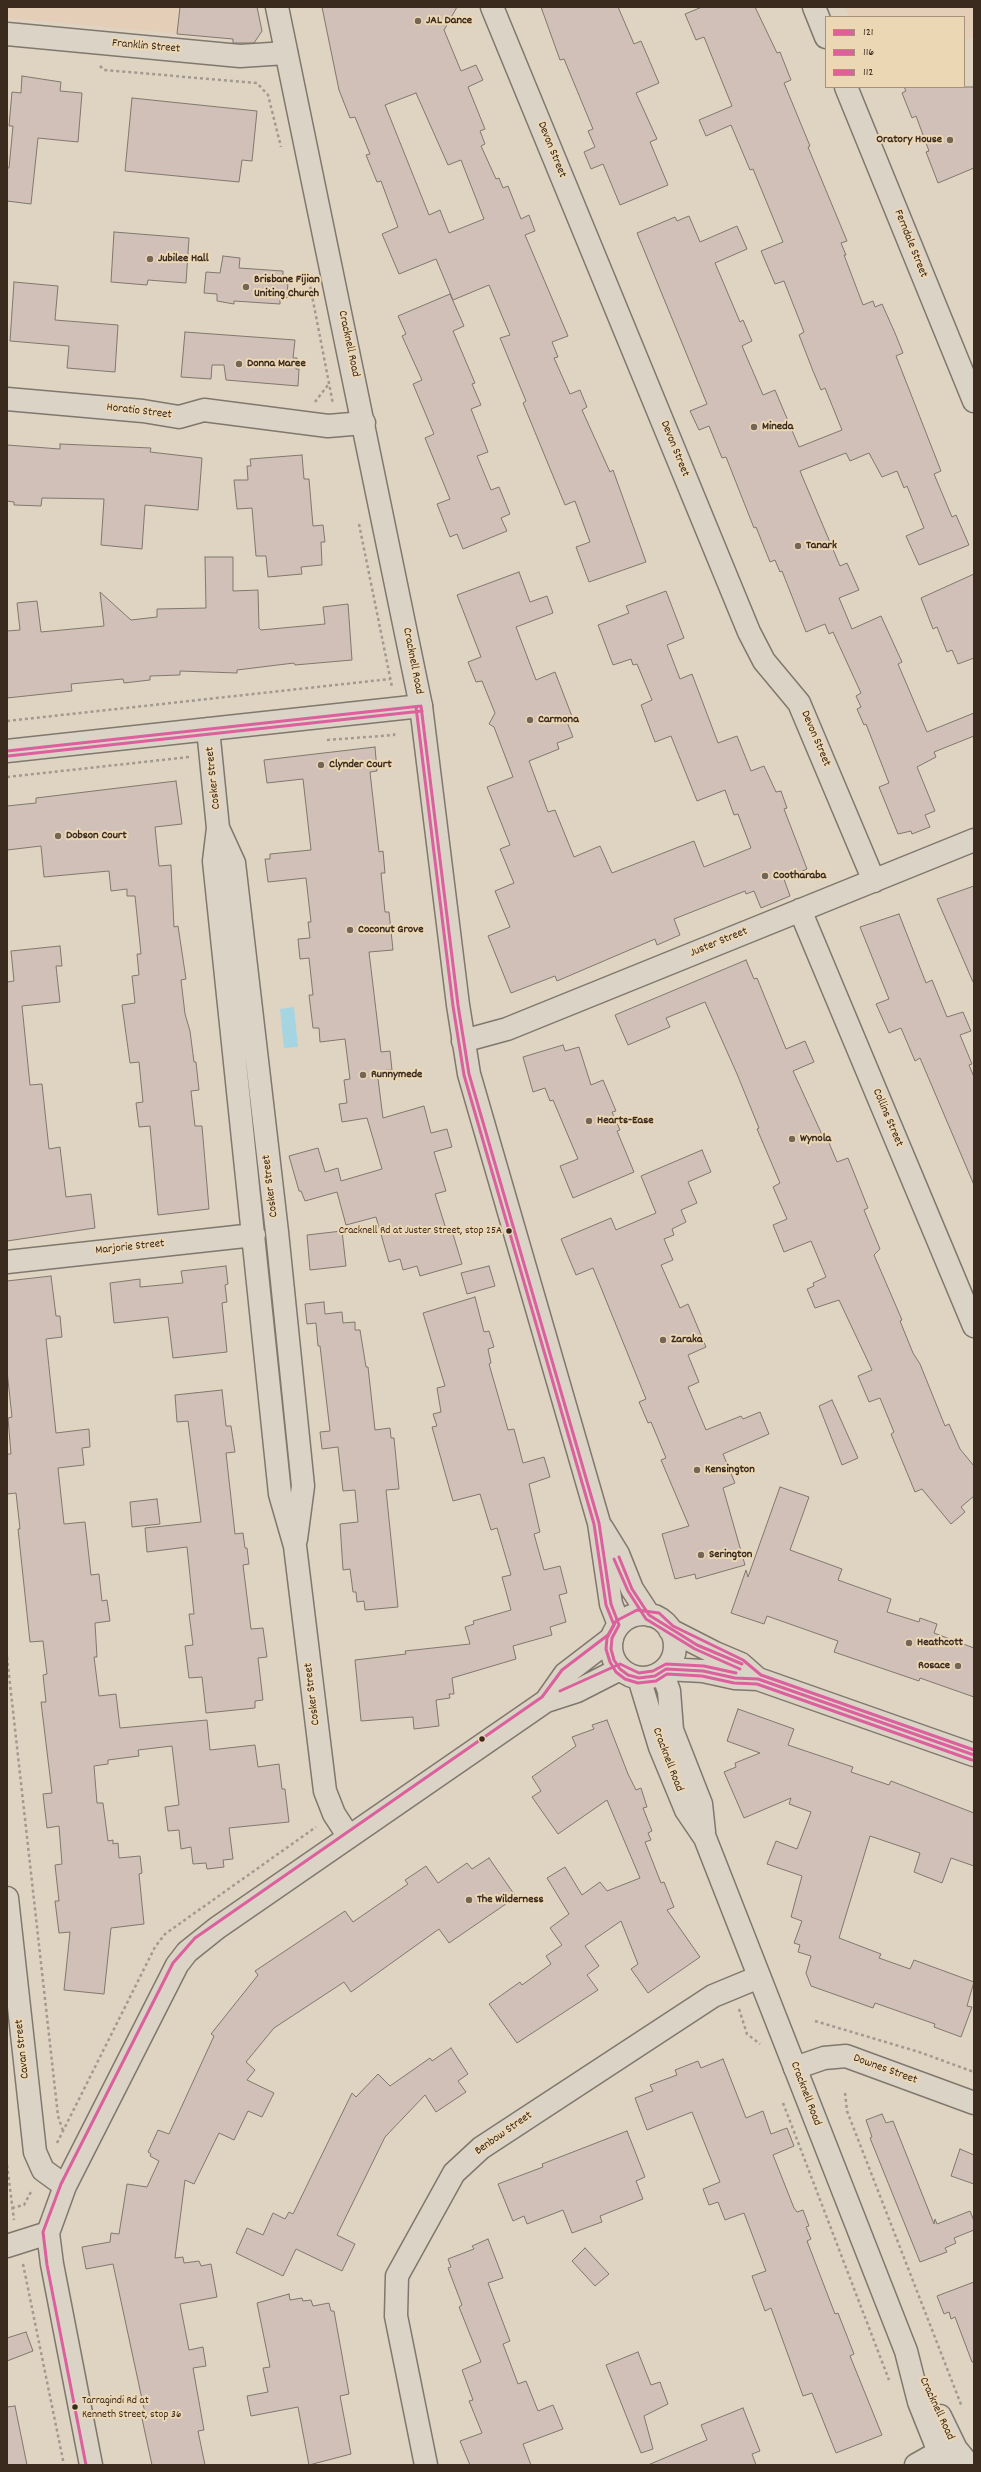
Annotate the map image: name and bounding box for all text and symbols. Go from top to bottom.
place label: JAL Dance [426,14,472,28]
marker: JAL Dance [413,16,423,26]
legend [825,16,965,88]
text: 121 [863,24,874,41]
street label: Franklin Street [111,37,181,57]
text: 116 [863,44,874,61]
text: 112 [863,64,874,81]
street label: Devon Street [533,120,569,180]
place label: Oratory House [876,133,942,147]
marker: Oratory House [945,135,955,145]
street label: Ferndale Street [890,208,930,280]
place label: Jubilee Hall [158,252,209,266]
marker: Jubilee Hall [145,254,155,264]
place label: Brisbane Fijian Uniting Church [254,273,320,301]
marker: Brisbane Fijian Uniting Church [241,282,251,292]
street label: Cracknell Road [334,310,362,378]
place label: Donna Maree [247,357,306,371]
marker: Donna Maree [234,359,244,369]
street label: Horatio Street [106,401,172,423]
street label: Devon Street [656,419,692,479]
place label: Mineda [762,420,793,434]
marker: Mineda [749,422,759,432]
place label: Tanark [806,539,837,553]
marker: Tanark [793,541,803,551]
street label: Cracknell Road [398,627,426,695]
street label: Devon Street [797,709,833,769]
place label: Carmona [538,713,579,727]
marker: Carmona [525,715,535,725]
street label: Cosker Street [204,746,224,810]
place label: Clynder Court [329,758,392,772]
marker: Clynder Court [316,760,326,770]
place label: Dobson Court [66,829,127,843]
marker: Dobson Court [53,831,63,841]
place label: Cootharaba [773,869,826,883]
marker: Cootharaba [760,871,770,881]
place label: Coconut Grove [358,923,423,937]
marker: Coconut Grove [345,925,355,935]
street label: Juster Street [688,925,750,961]
place label: Runnymede [371,1068,422,1082]
marker: Runnymede [358,1070,368,1080]
street label: Collins Street [868,1087,906,1149]
place label: Hearts-Ease [597,1114,653,1128]
marker: Hearts-Ease [584,1116,594,1126]
place label: Wynola [800,1132,831,1146]
marker: Wynola [787,1134,797,1144]
street label: Cosker Street [260,1154,282,1218]
place label: Cracknell Rd at Juster Street, stop 25A [339,1224,502,1238]
marker: Cracknell Rd at Juster Street, stop 25A [504,1226,514,1236]
street label: Marjorie Street [95,1237,165,1259]
place label: Zaraka [671,1333,703,1347]
marker: Zaraka [658,1335,668,1345]
place label: Kensington [705,1463,755,1477]
marker: Kensington [692,1465,702,1475]
place label: Serington [709,1548,752,1562]
marker: Serington [696,1550,706,1560]
place label: Heathcott [917,1636,963,1650]
marker: Heathcott [904,1638,914,1648]
place label: Rosace [918,1659,950,1673]
marker: Rosace [953,1661,963,1671]
street label: Cosker Street [302,1662,324,1726]
street label: Cracknell Road [648,1726,686,1794]
unlabelled marker [477,1734,487,1744]
place label: The Wilderness [477,1893,544,1907]
marker: The Wilderness [464,1895,474,1905]
street label: Cavan Street [13,2019,33,2079]
street label: Downes Street [851,2052,919,2088]
street label: Cracknell Road [786,2060,824,2128]
street label: Benbow Street [473,2109,535,2159]
street label: Cracknell Road [915,2375,957,2443]
place label: Tarragindi Rd at Kenneth Street, stop 36 [82,2394,181,2420]
marker: Tarragindi Rd at Kenneth Street, stop 36 [70,2402,80,2412]

